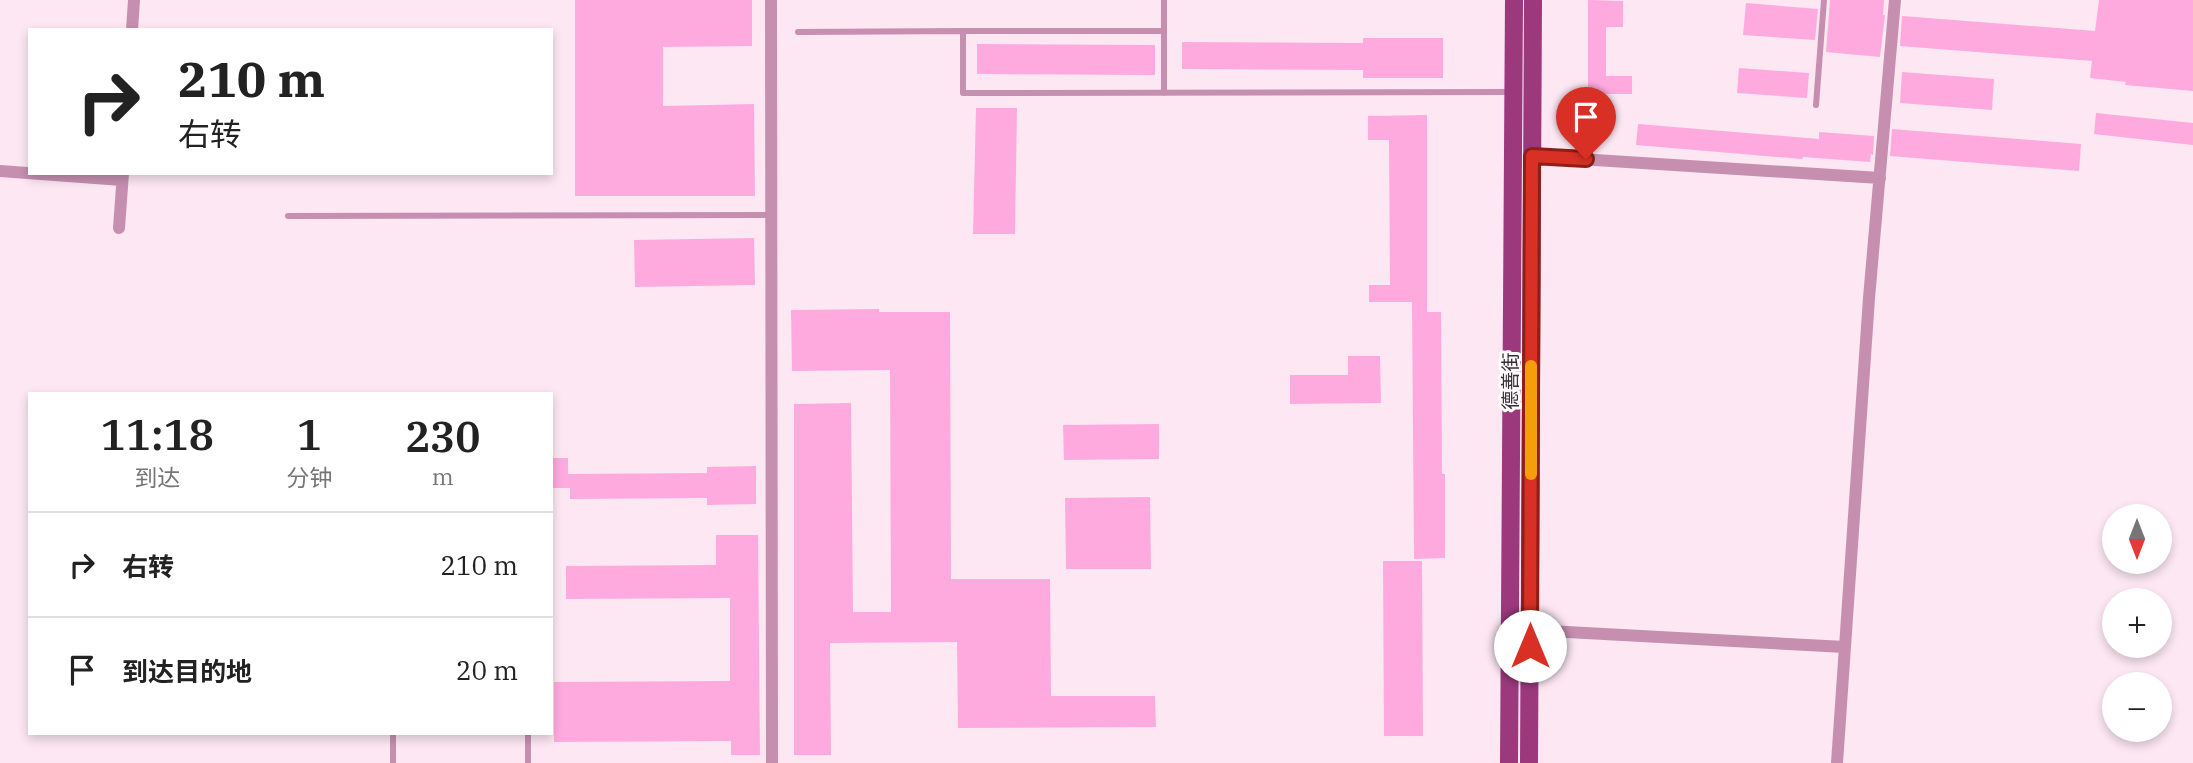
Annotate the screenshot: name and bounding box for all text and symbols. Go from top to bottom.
text: 210 m [178,47,325,110]
icon: right [63,56,154,147]
pin [1556,87,1616,159]
icon: arrive [1567,98,1605,136]
text: 右转 [178,113,242,155]
street label: 德善街 [1498,352,1522,410]
text: 11:18 [101,407,214,462]
text: 1 [297,407,322,462]
text: 230 [405,409,480,464]
text: m [432,461,454,491]
text: 到达 [134,462,180,492]
text: 分钟 [286,462,332,492]
north arrow [2102,504,2172,574]
map controls [2102,504,2172,742]
icon: right [63,546,101,584]
text: 210 m [440,548,518,582]
text: 右转 [122,549,174,583]
button: + [2102,588,2172,658]
position arrow [1493,609,1567,683]
icon: arrive [63,651,101,689]
text: 20 m [456,653,518,687]
text: 到达目的地 [122,654,252,688]
button: − [2102,672,2172,742]

